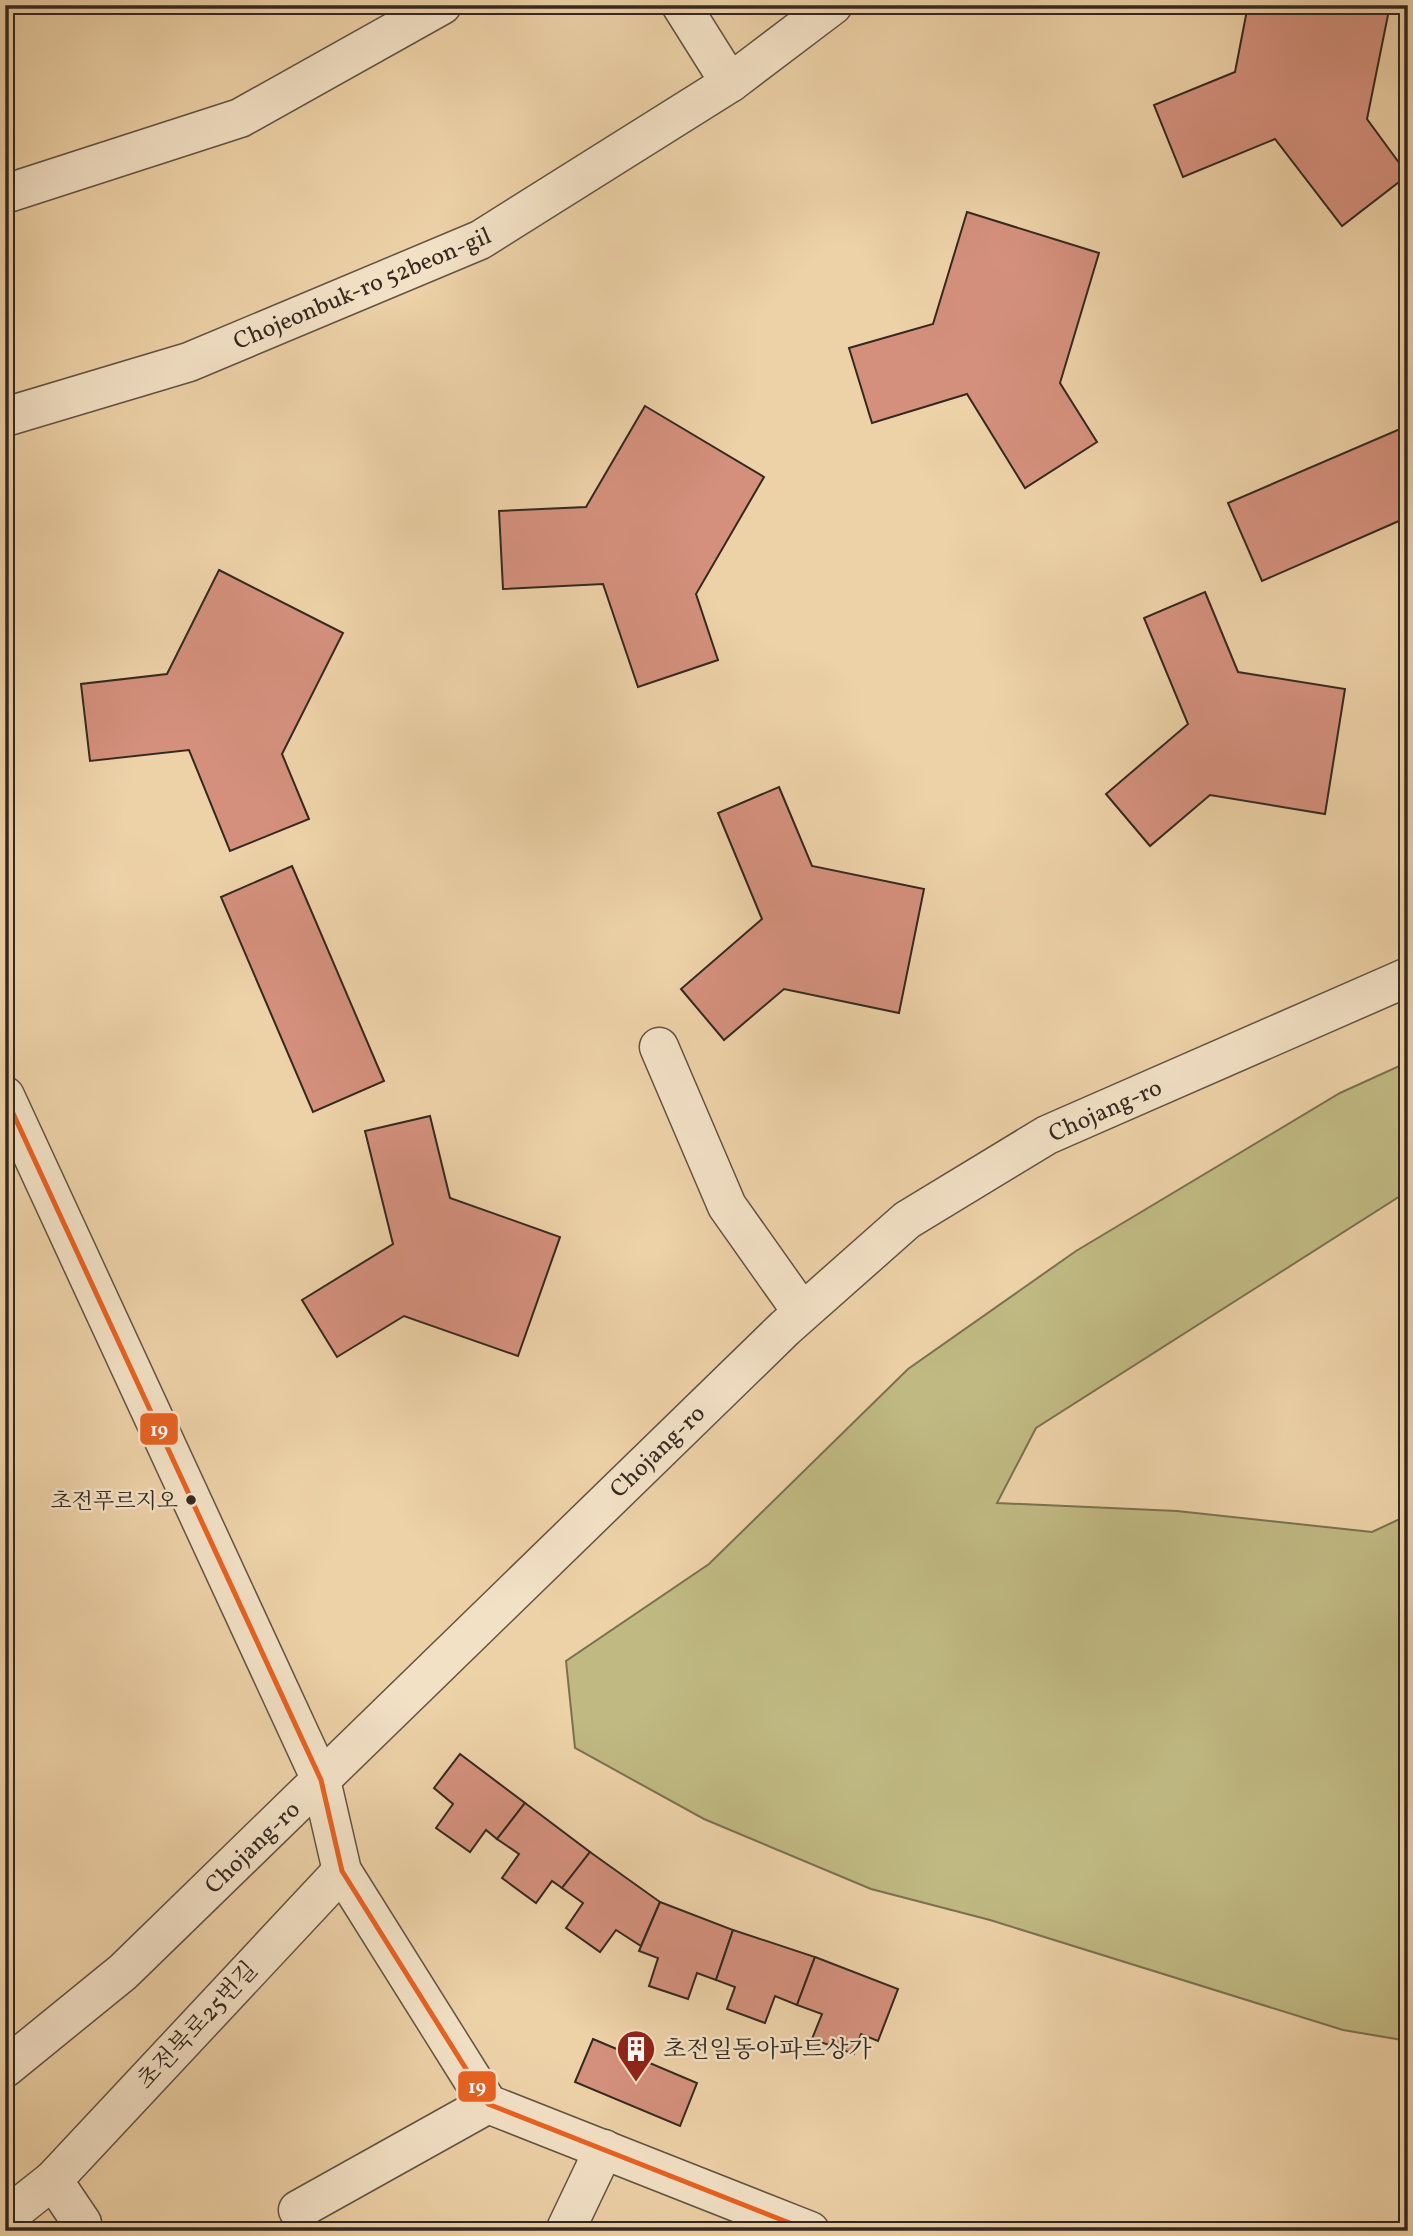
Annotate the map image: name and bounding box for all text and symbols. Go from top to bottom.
street label: Chojeonbuk-ro 52beon-gil [229,220,497,360]
street label: Chojang-ro [1044,1072,1168,1152]
street label: Chojang-ro [603,1398,714,1507]
line badge: 19 [139,1412,179,1446]
text: 19 [150,1418,168,1444]
place label: 초전푸르지오 [50,1487,178,1518]
marker: 초전푸르지오 [184,1493,198,1507]
street label: Chojang-ro [198,1794,309,1903]
street label: 초전북로25번길 [130,1955,267,2098]
building icon: 초전일동아파트상가 [615,2028,657,2083]
place label: 초전일동아파트상가 [663,2034,872,2068]
line badge: 19 [457,2070,497,2103]
text: 19 [468,2075,486,2101]

